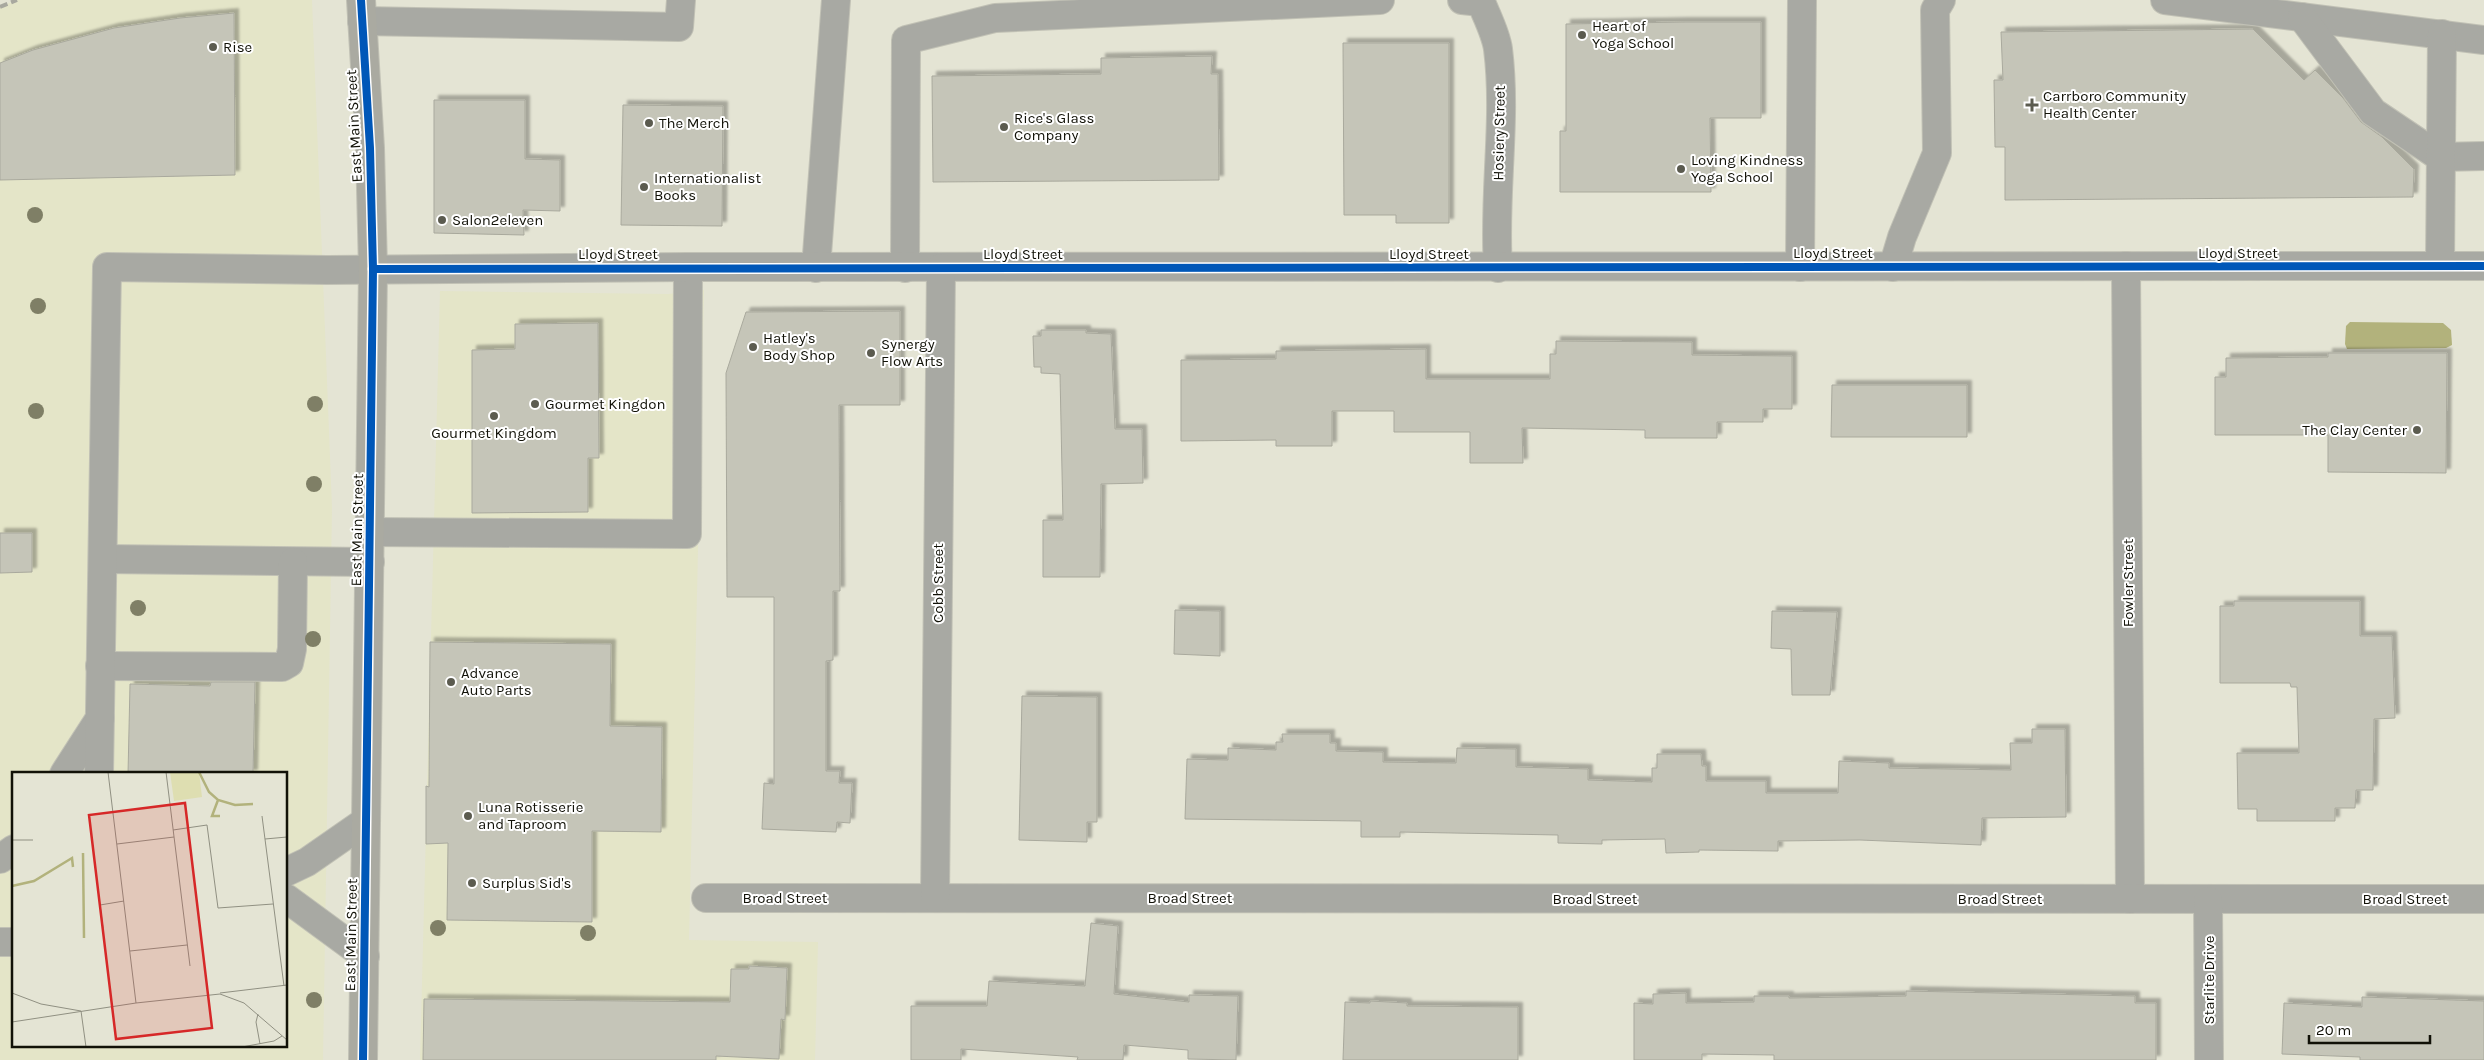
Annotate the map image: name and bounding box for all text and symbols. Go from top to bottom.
place label: Heart of Yoga School [1592,17,1674,52]
marker: Heart of Yoga School [1576,29,1588,41]
place label: Rise [223,38,252,56]
marker: Rise [207,41,219,53]
street label: East Main Street [342,69,366,183]
street label: Hosiery Street [1489,85,1509,181]
place label: Carrboro Community Health Center [2043,87,2186,122]
marker: Carrboro Community Health Center [2025,98,2039,112]
place label: Rice's Glass Company [1014,109,1094,144]
place label: The Merch [659,114,729,132]
marker: The Merch [643,117,655,129]
marker: Rice's Glass Company [998,121,1010,133]
place label: Loving Kindness Yoga School [1691,151,1803,186]
marker: Loving Kindness Yoga School [1675,163,1687,175]
place label: Internationalist Books [654,169,761,204]
marker: Internationalist Books [638,181,650,193]
place label: Salon2eleven [452,211,543,229]
marker: Salon2eleven [436,214,448,226]
street label: Lloyd Street [1793,244,1873,262]
street label: Lloyd Street [2198,244,2278,262]
street label: Lloyd Street [578,245,658,263]
street label: Lloyd Street [983,245,1063,263]
street label: Lloyd Street [1389,245,1469,263]
place label: Hatley's Body Shop [763,329,835,364]
place label: Synergy Flow Arts [881,335,943,370]
marker: Hatley's Body Shop [747,341,759,353]
marker: Synergy Flow Arts [865,347,877,359]
place label: Gourmet Kingdon [545,395,666,413]
marker: Gourmet Kingdon [529,398,541,410]
marker: Gourmet Kingdom [488,410,500,422]
place label: The Clay Center [2302,421,2408,439]
place label: Gourmet Kingdom [431,424,557,442]
marker: The Clay Center [2411,424,2423,436]
street label: East Main Street [347,473,367,587]
street label: Fowler Street [2119,538,2137,627]
street label: Cobb Street [929,543,947,623]
place label: Advance Auto Parts [461,664,532,699]
marker: Advance Auto Parts [445,676,457,688]
inset map [12,772,288,1048]
place label: Luna Rotisserie and Taproom [478,798,584,833]
marker: Luna Rotisserie and Taproom [462,810,474,822]
place label: Surplus Sid's [482,874,571,892]
marker: Surplus Sid's [466,877,478,889]
street label: East Main Street [341,878,361,992]
street label: Broad Street [743,889,828,907]
street label: Broad Street [1148,889,1233,907]
street label: Broad Street [1553,890,1638,908]
street label: Broad Street [1958,890,2043,908]
street label: Broad Street [2363,890,2448,908]
street label: Starlite Drive [2200,936,2218,1025]
scale bar [2309,1012,2430,1044]
text: 20 m [2316,1021,2351,1039]

